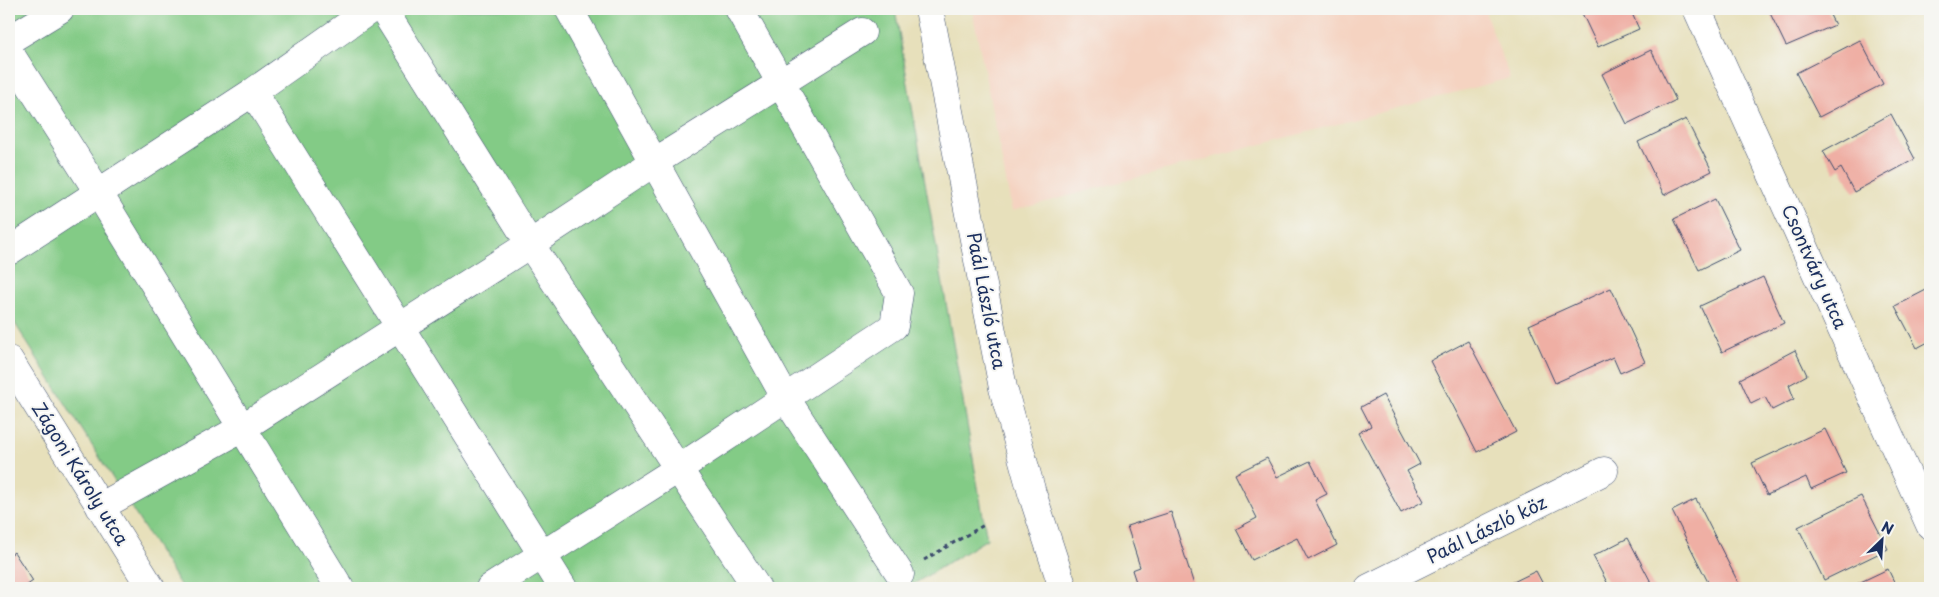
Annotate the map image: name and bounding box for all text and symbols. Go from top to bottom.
street label: Csontváry utca [1776,200,1855,334]
street label: Paál László utca [961,230,1014,372]
street label: Zágoni Károly utca [26,396,137,551]
street label: Paál László köz [1422,488,1551,569]
north arrow [1856,514,1906,564]
text: N [1878,516,1897,540]

